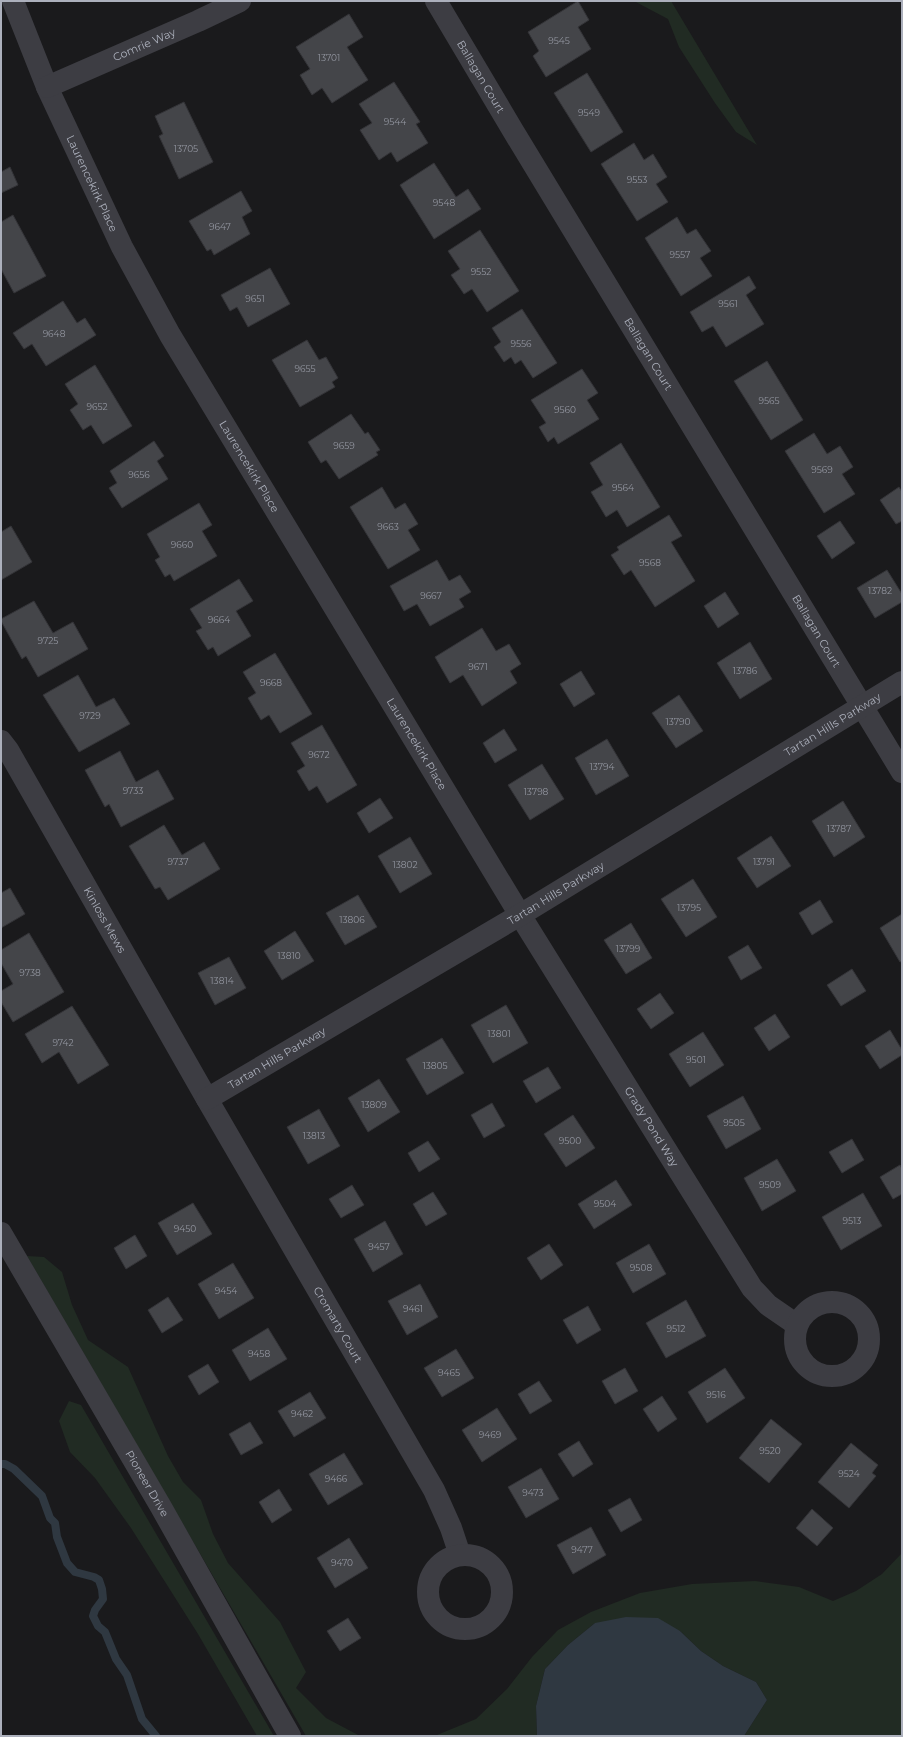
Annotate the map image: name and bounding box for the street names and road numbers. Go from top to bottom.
street label: Comrie Way [111,25,178,64]
street label: Ballagan Court [454,38,508,116]
street label: Laurencekirk Place [64,133,121,234]
street label: Ballagan Court [621,315,676,393]
street label: Laurencekirk Place [216,418,283,515]
street label: Ballagan Court [789,592,844,670]
street label: Tartan Hills Parkway [781,690,883,759]
street label: Laurencekirk Place [384,695,450,793]
street label: Tartan Hills Parkway [505,858,607,928]
street label: Kinloss Mews [81,884,130,956]
street label: Tartan Hills Parkway [226,1024,328,1092]
street label: Grady Pond Way [621,1084,682,1169]
street label: Cromarty Court [310,1284,366,1366]
street label: Pioneer Drive [122,1448,172,1519]

